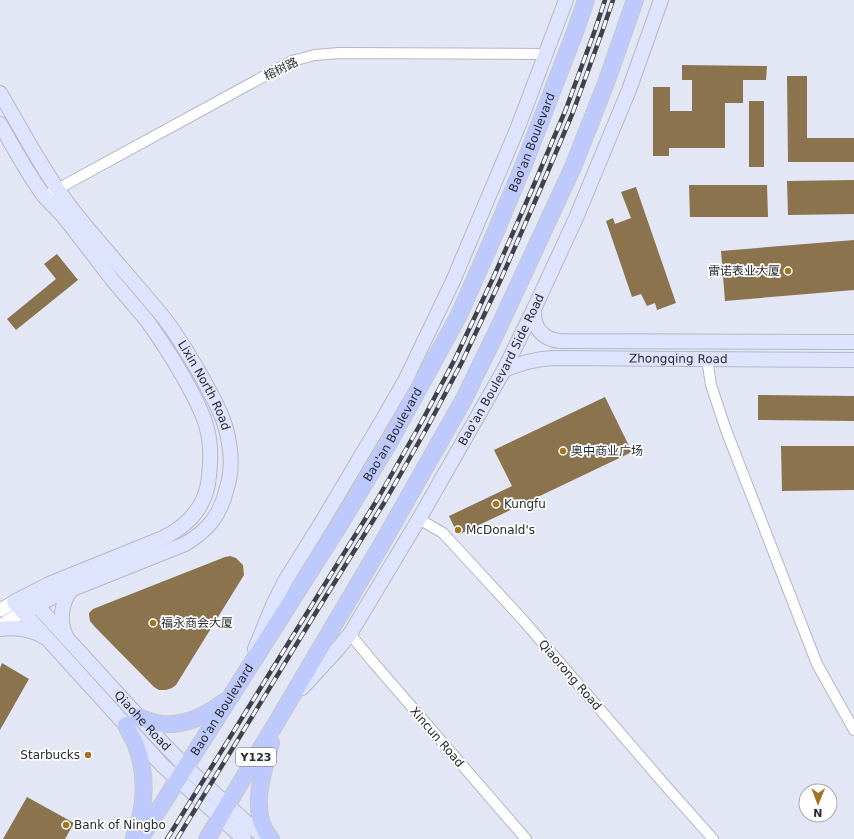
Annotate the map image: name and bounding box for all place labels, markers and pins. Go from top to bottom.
place label: 雷诺表业大厦 [708,264,780,278]
marker: 雷诺表业大厦 [783,266,793,276]
place label: 奥中商业广场 [571,444,643,458]
marker: 奥中商业广场 [558,446,568,456]
place label: Kungfu [504,497,546,511]
marker: Kungfu [491,499,501,509]
place label: McDonald's [466,523,535,537]
marker: McDonald's [453,525,463,535]
place label: 福永商会大厦 [161,616,233,630]
marker: 福永商会大厦 [148,618,158,628]
place label: Starbucks [20,748,80,762]
marker: Starbucks [83,750,93,760]
place label: Bank of Ningbo [74,818,166,832]
marker: Bank of Ningbo [61,820,71,830]

